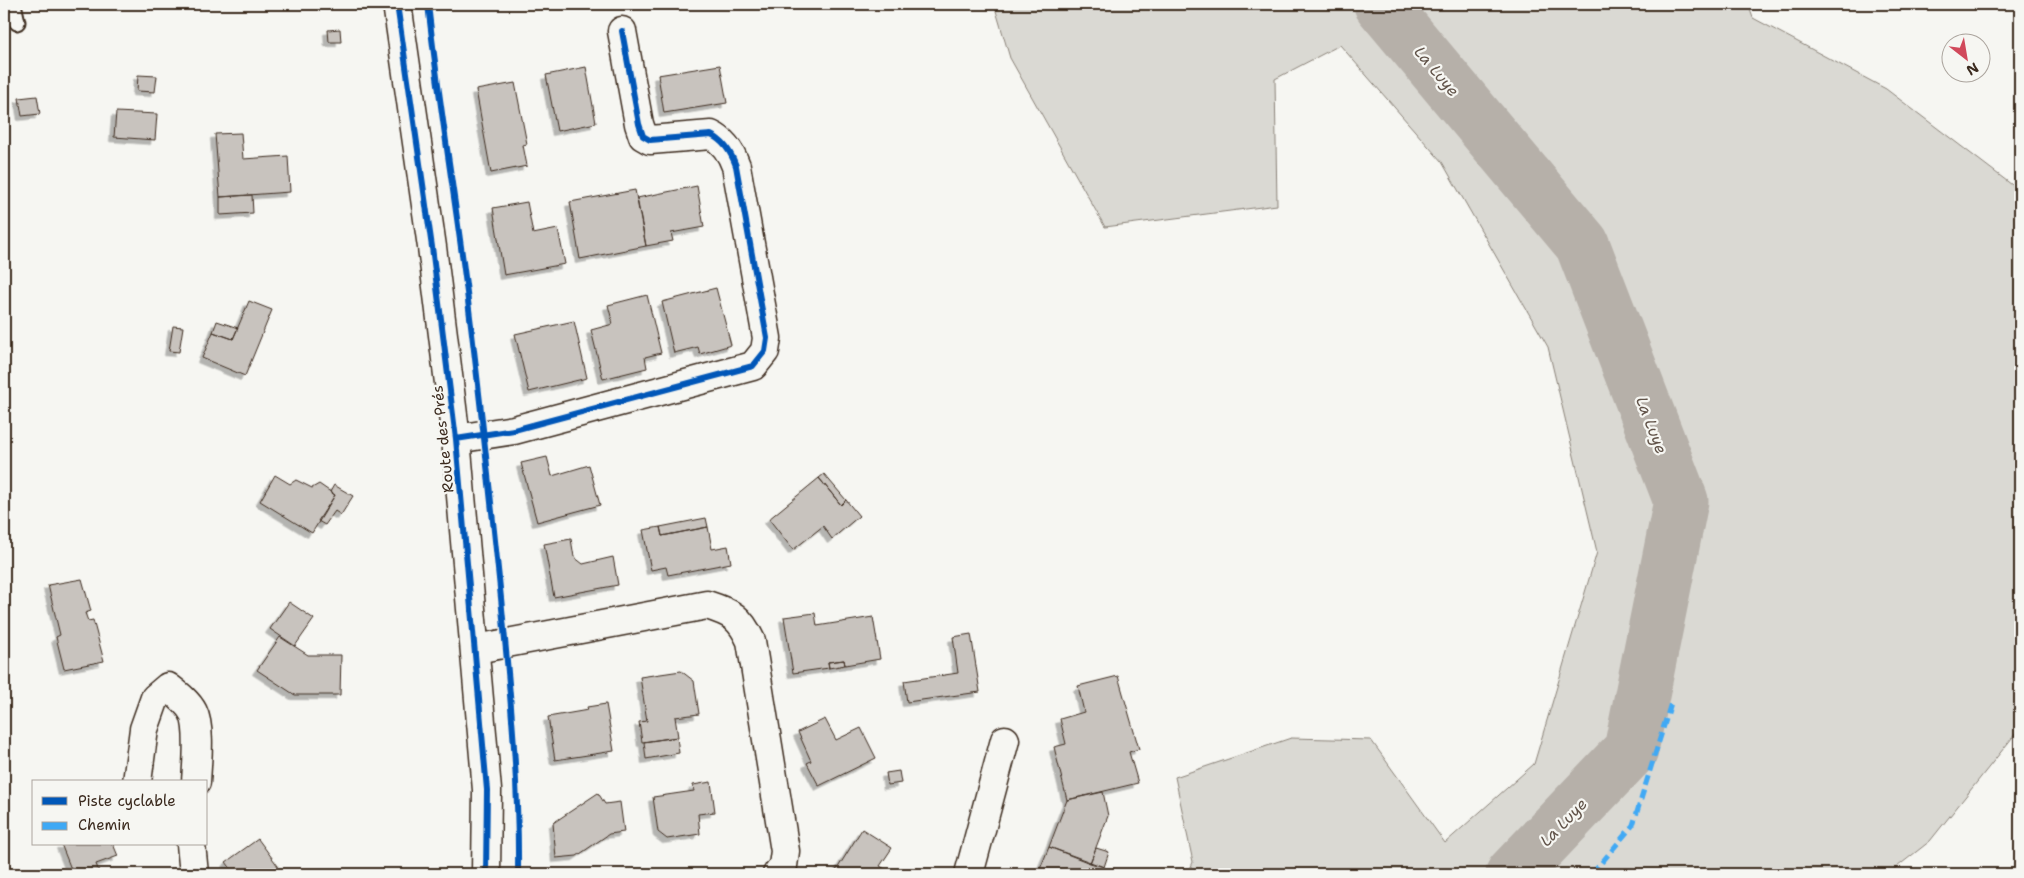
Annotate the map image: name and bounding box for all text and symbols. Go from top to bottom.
north arrow [1942,32,1992,82]
water label: La Luye [1409,42,1464,101]
text: N [1963,59,1982,80]
street label: Route des Prés [427,384,459,494]
water label: La Luye [1631,394,1672,457]
legend [32,780,208,846]
text: Piste cyclable [78,791,176,811]
water label: La Luye [1535,794,1592,851]
text: Chemin [78,815,131,835]

